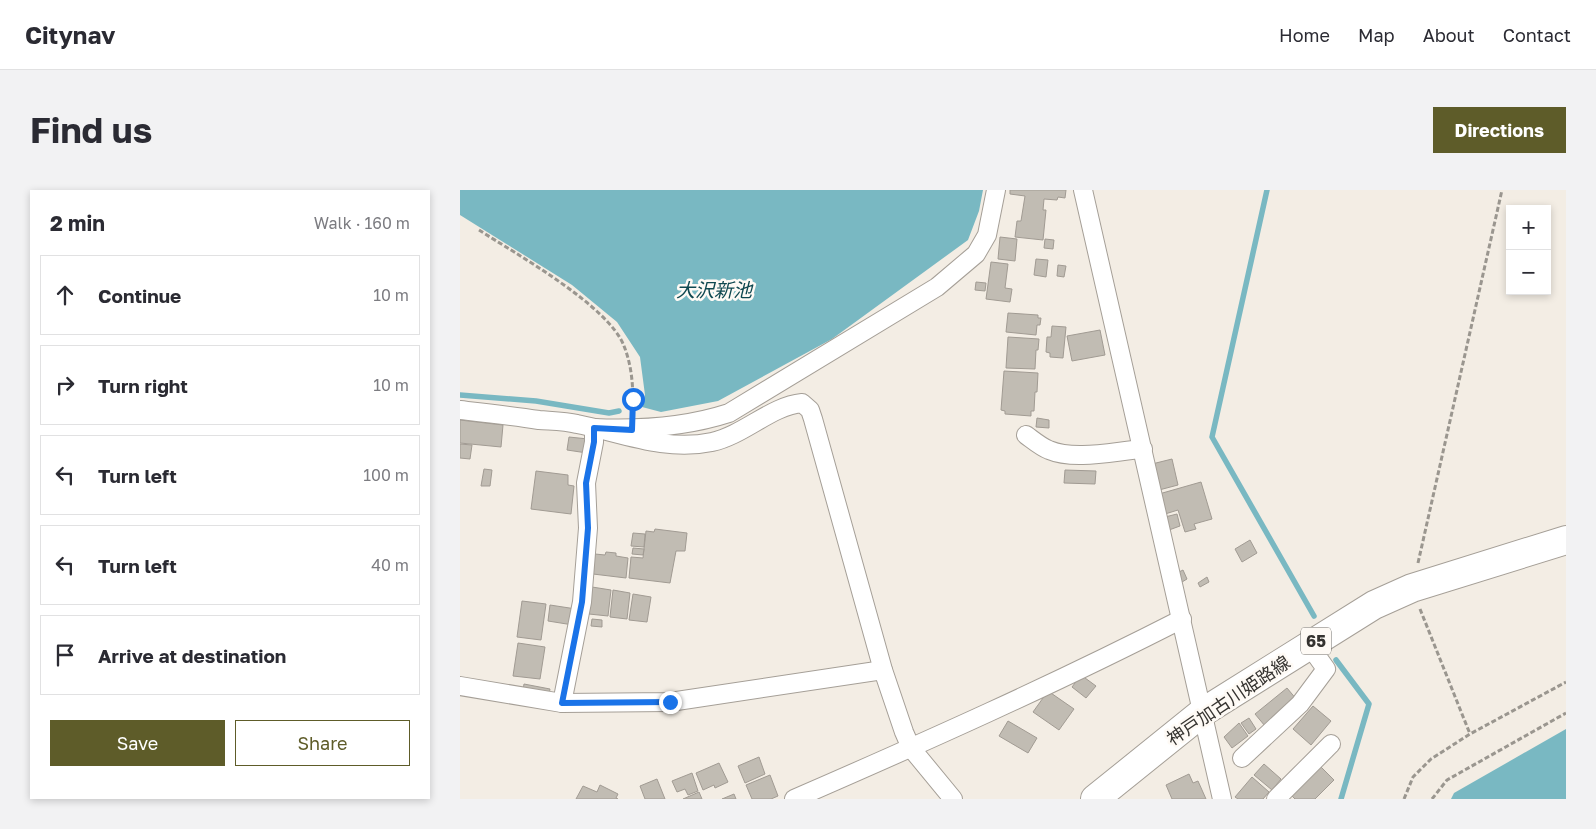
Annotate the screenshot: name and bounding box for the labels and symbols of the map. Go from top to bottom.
water label: 大沢新池 [676,278,754,301]
route start [622,388,645,411]
road number: 65 [1301,628,1331,654]
street label: 神戸加古川姫路線 [1162,651,1294,749]
route end [659,691,682,714]

